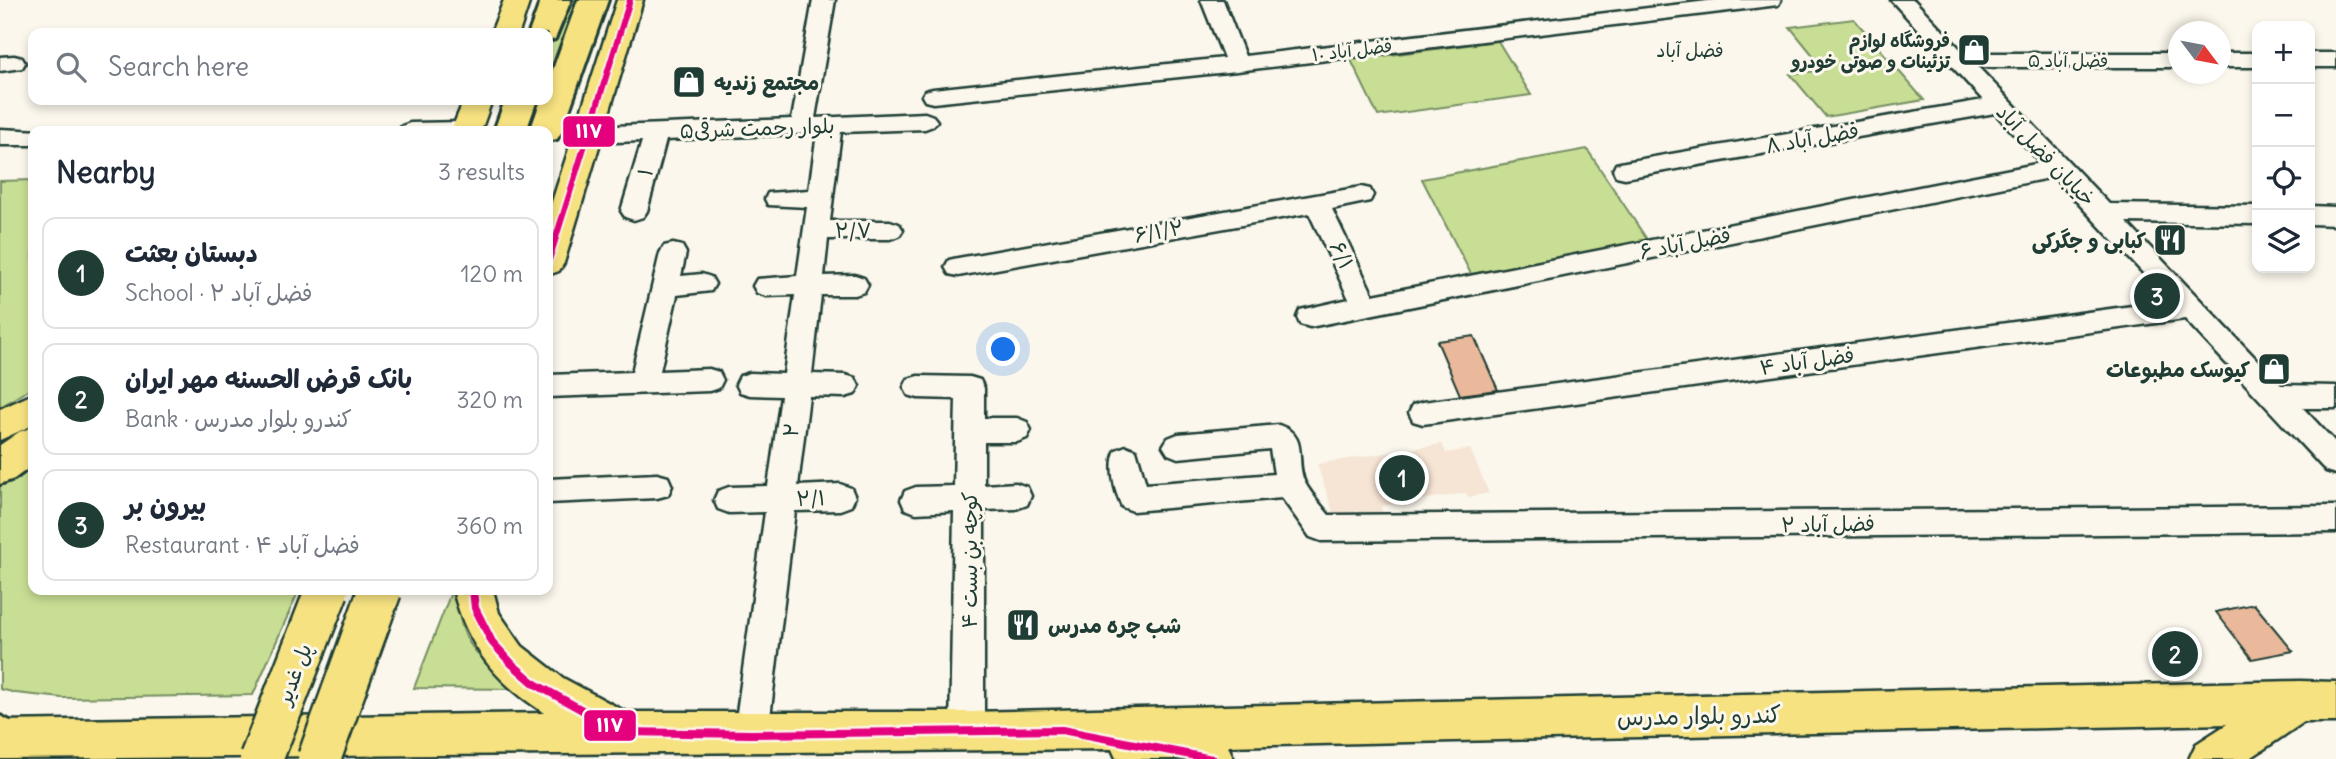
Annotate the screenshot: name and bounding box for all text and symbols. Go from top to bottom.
north arrow [2168,21,2231,84]
map controls [2252,21,2315,273]
button: + [2252,21,2315,84]
search box [28,28,553,105]
place label: فروشگاه لوازم تزئینات و صوتی خودرو [1789,29,1951,74]
shop icon: فروشگاه لوازم تزئینات و صوتی خودرو [1955,31,1993,69]
street label: فضل آباد ۱۰ [1311,34,1393,66]
district label: فضل آباد [1656,38,1724,62]
icon: search [52,48,90,86]
street label: فضل آباد ۵ [2028,49,2108,72]
text: Search here [108,50,249,83]
shop icon: مجتمع زندیه [670,63,708,101]
place label: مجتمع زندیه [714,69,819,98]
button: − [2252,84,2315,147]
street label: خیابان فضل آباد [1991,98,2101,212]
street label: ۵بلوار رحمت شرقی [679,112,835,144]
line badge: ۱۱۷ [562,115,616,148]
street label: فضل آباد ۸ [1763,117,1861,159]
text: ۱۱۷ [575,119,603,143]
button: locate [2252,147,2315,210]
text: Nearby [56,153,156,191]
text: 3 results [438,157,525,186]
street label: ۱ [631,165,659,179]
button: layers [2252,210,2315,273]
street label: ۶/۱/۲ [1132,213,1186,249]
street label: ۲/۷ [835,217,871,244]
street label: فضل آباد ۶ [1637,221,1733,265]
restaurant icon: کبابی و جگرکی [2151,221,2189,259]
place label: کبابی و جگرکی [2032,227,2147,254]
text: دبستان بعثت [125,236,258,269]
street label: ۶/۱ [1324,237,1360,273]
text: 1 [76,259,86,288]
text: 120 m [460,259,523,288]
pin: 3 [2134,270,2180,322]
text: School · فضل آباد ۲ [125,278,313,307]
your location [986,332,1020,366]
street label: فضل آباد ۴ [1758,341,1856,381]
shop icon: کیوسک مطبوعات [2255,350,2293,388]
place label: کیوسک مطبوعات [2106,356,2251,384]
text: بانک قرض الحسنه مهر ایران [125,362,412,395]
text: 2 [75,385,87,414]
text: 320 m [457,385,523,414]
text: Bank · کندرو بلوار مدرس [125,404,352,433]
street label: ۲ [777,421,805,439]
pin: 1 [1379,452,1425,504]
street label: ۲/۱ [796,484,826,512]
text: بیرون بر [125,488,206,521]
street label: کوچه بن بست ۴ [956,492,983,628]
street label: فضل آباد ۲ [1781,510,1875,538]
text: 3 [74,511,88,540]
text: 360 m [456,511,523,540]
text: Restaurant · فضل آباد ۴ [125,530,360,559]
restaurant icon: شب چره مدرس [1004,606,1042,644]
place label: شب چره مدرس [1048,612,1181,639]
pin: 2 [2152,628,2198,680]
street label: پل غدیر [269,640,318,710]
street label: کندرو بلوار مدرس [1617,699,1781,732]
line badge: ۱۱۷ [583,709,637,742]
text: ۱۱۷ [596,713,624,737]

